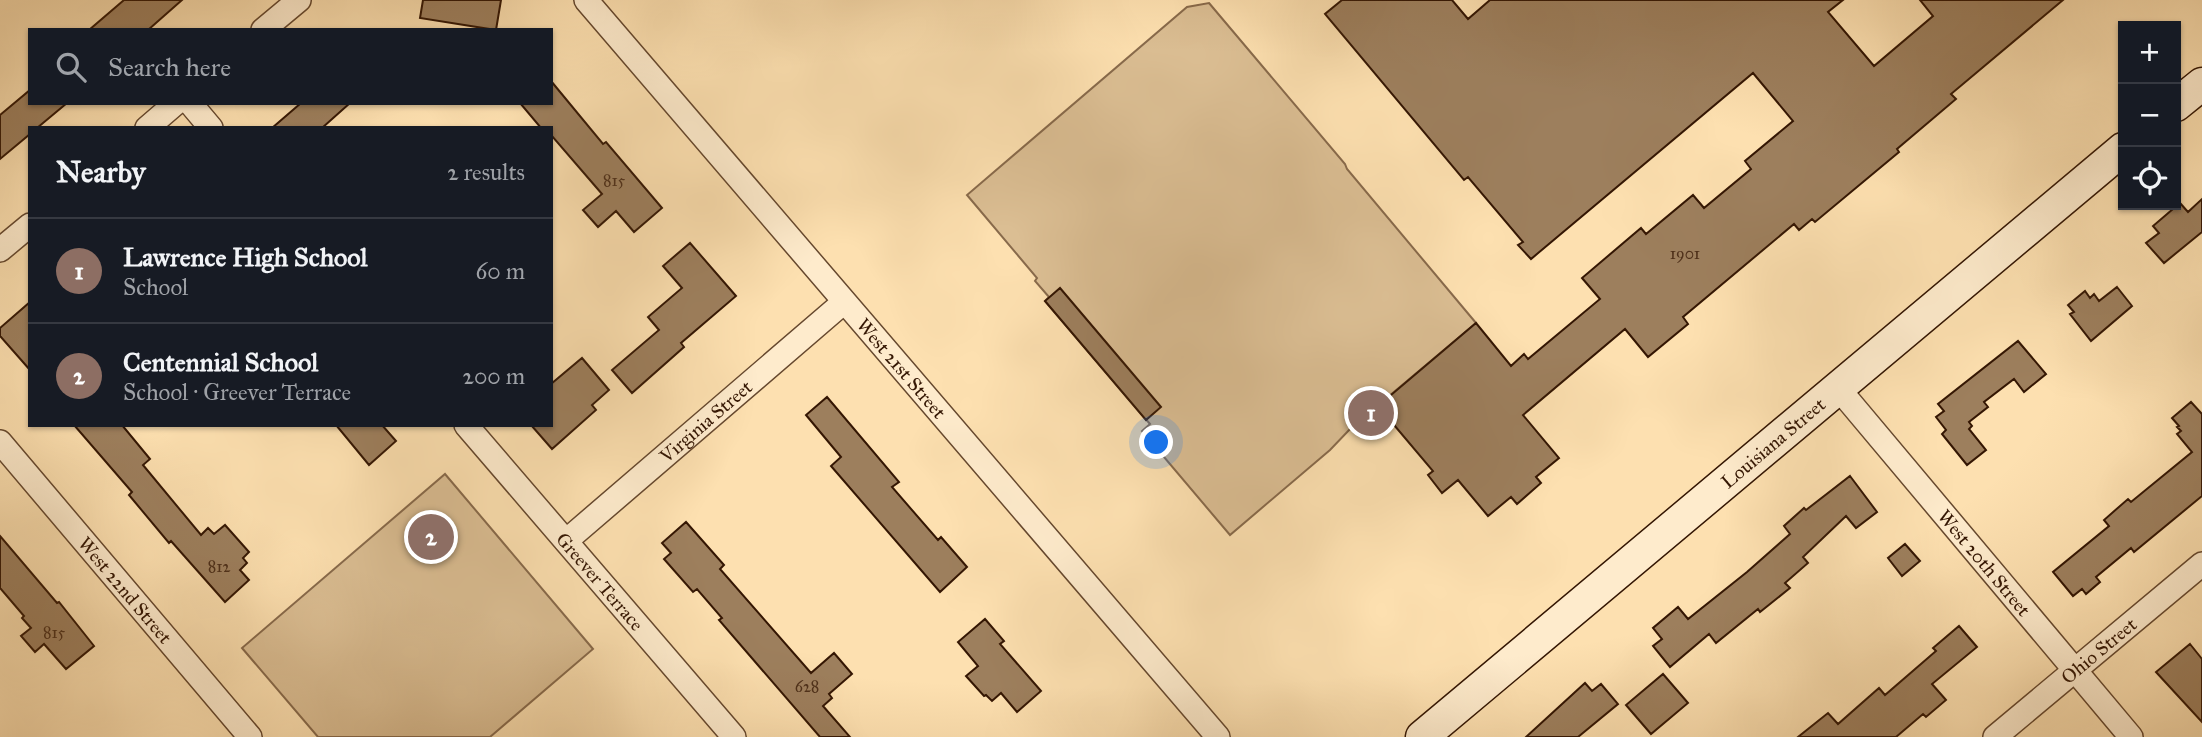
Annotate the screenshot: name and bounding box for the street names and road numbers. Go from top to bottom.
street label: West 21st Street [852,314,951,424]
street label: Virginia Street [654,375,757,468]
street label: Louisiana Street [1716,393,1830,493]
street label: West 20th Street [1933,505,2036,621]
street label: Greever Terrace [551,528,648,636]
street label: West 22nd Street [73,532,177,649]
street label: Ohio Street [2057,613,2141,689]

